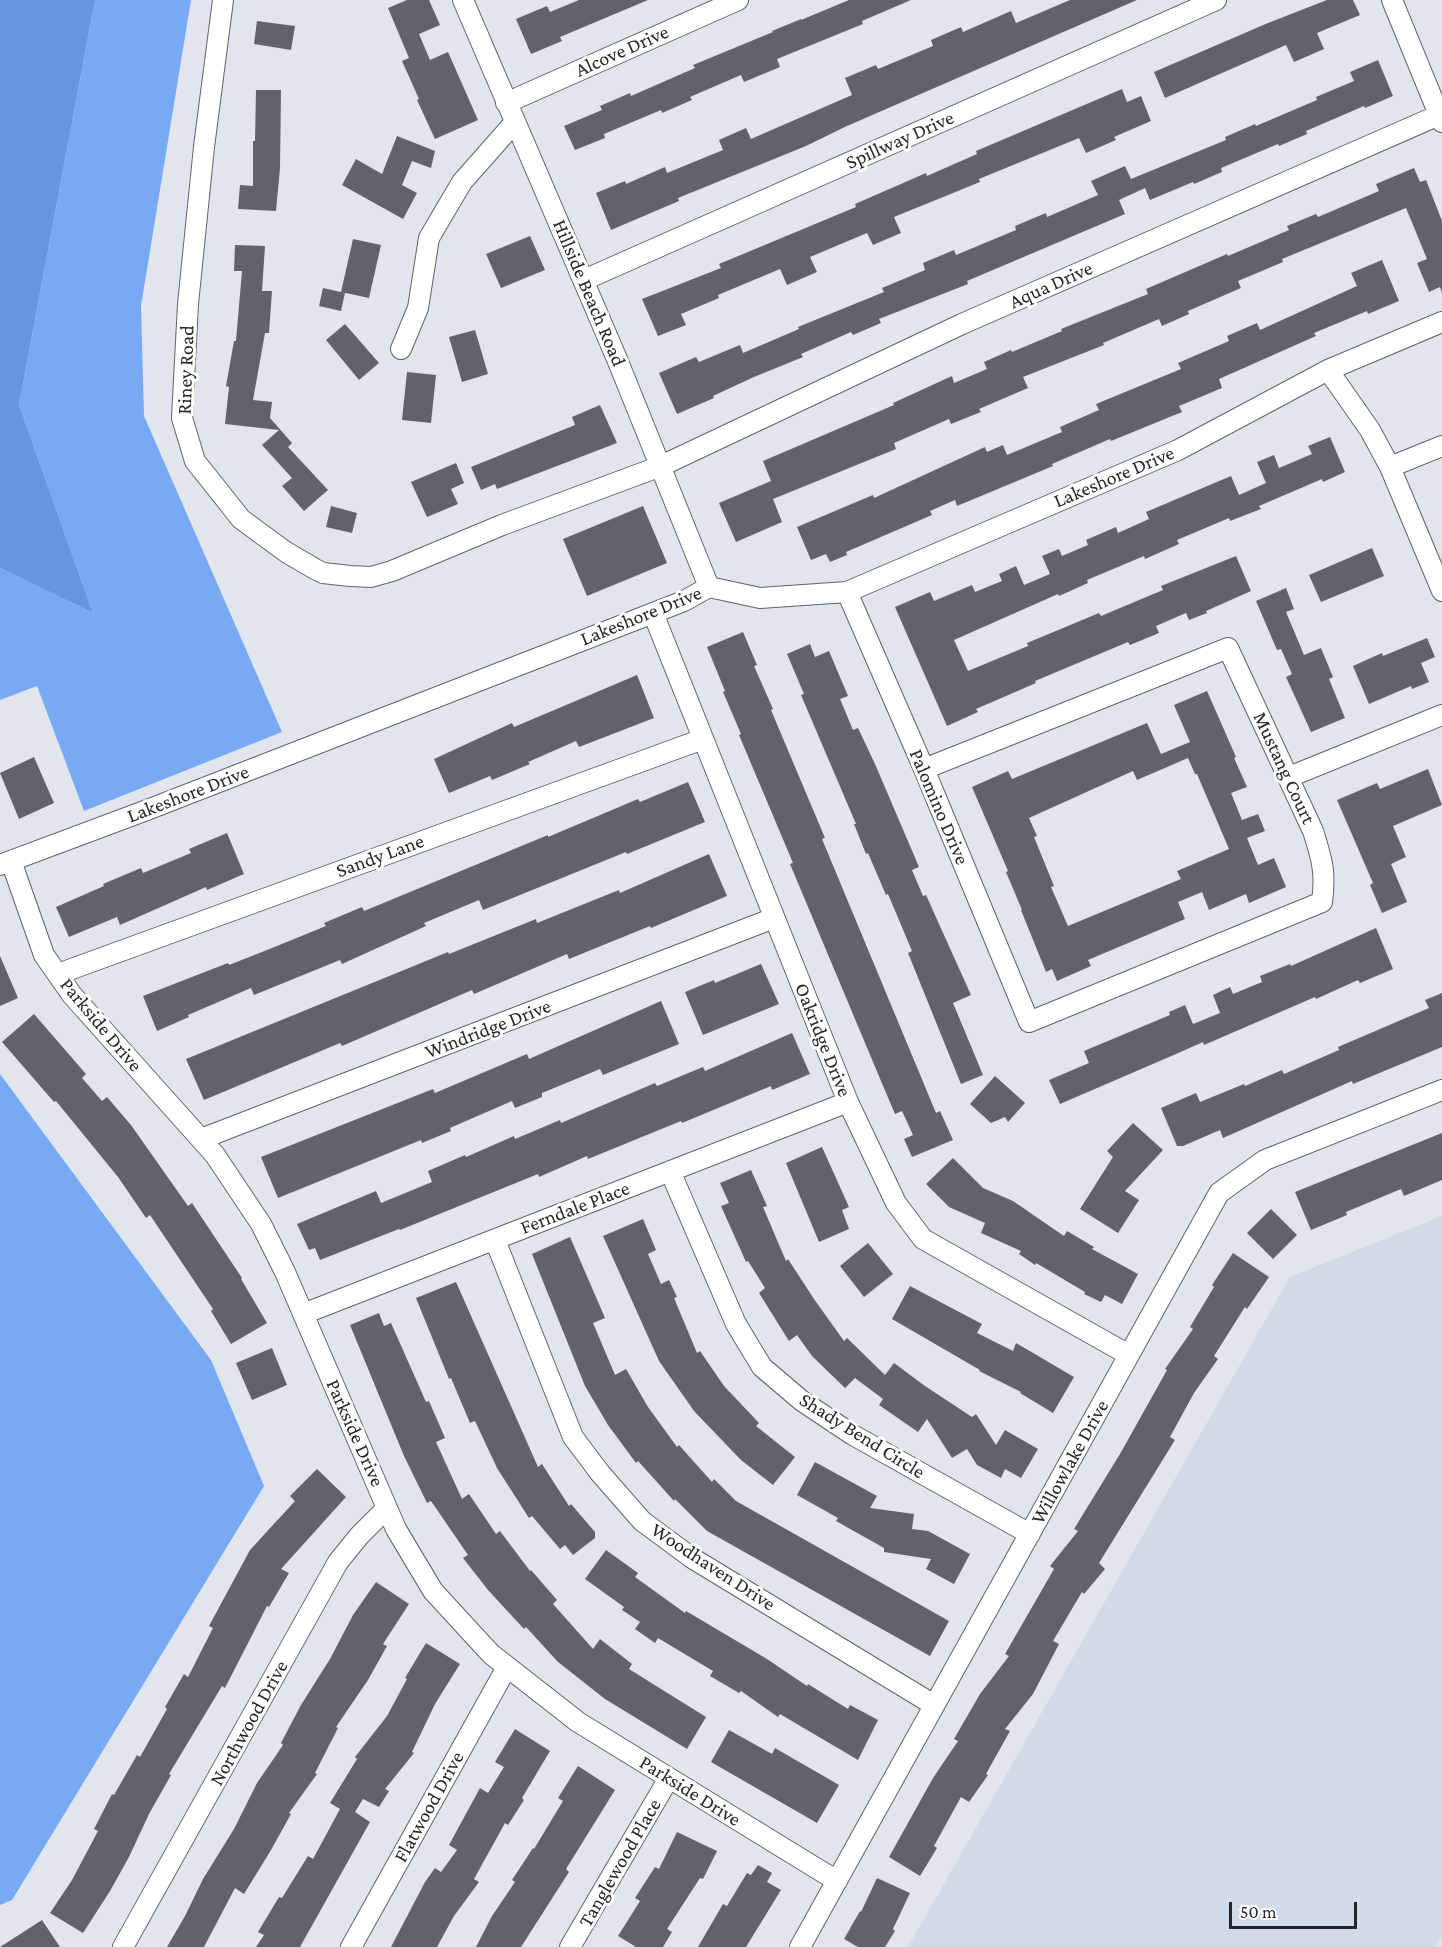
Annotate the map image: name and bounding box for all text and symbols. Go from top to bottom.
street label: Alcove Drive [572,20,672,82]
street label: Spillway Drive [842,105,958,175]
street label: Hillside Beach Road [547,216,631,370]
street label: Aqua Drive [1006,256,1096,314]
street label: Riney Road [172,325,200,415]
street label: Lakeshore Drive [1050,441,1178,513]
street label: Lakeshore Drive [577,581,705,651]
street label: Mustang Court [1248,708,1320,828]
street label: Palomino Drive [904,746,974,868]
street label: Lakeshore Drive [124,760,252,828]
street label: Sandy Lane [333,829,427,883]
street label: Parkside Drive [55,973,147,1077]
street label: Oakridge Drive [789,980,857,1100]
street label: Windridge Drive [422,994,554,1064]
street label: Ferndale Place [517,1176,633,1240]
street label: Parkside Drive [321,1376,389,1490]
street label: Shady Bend Circle [795,1388,929,1484]
street label: Willowlake Drive [1026,1396,1114,1528]
street label: Woodhaven Drive [646,1518,780,1616]
street label: Northwood Drive [205,1656,293,1790]
street label: Flatwood Drive [389,1747,469,1867]
street label: Parkside Drive [635,1750,745,1832]
street label: Tanglewood Place [574,1795,666,1931]
scale bar [1232,1890,1360,1928]
text: 50 m [1240,1902,1277,1922]

